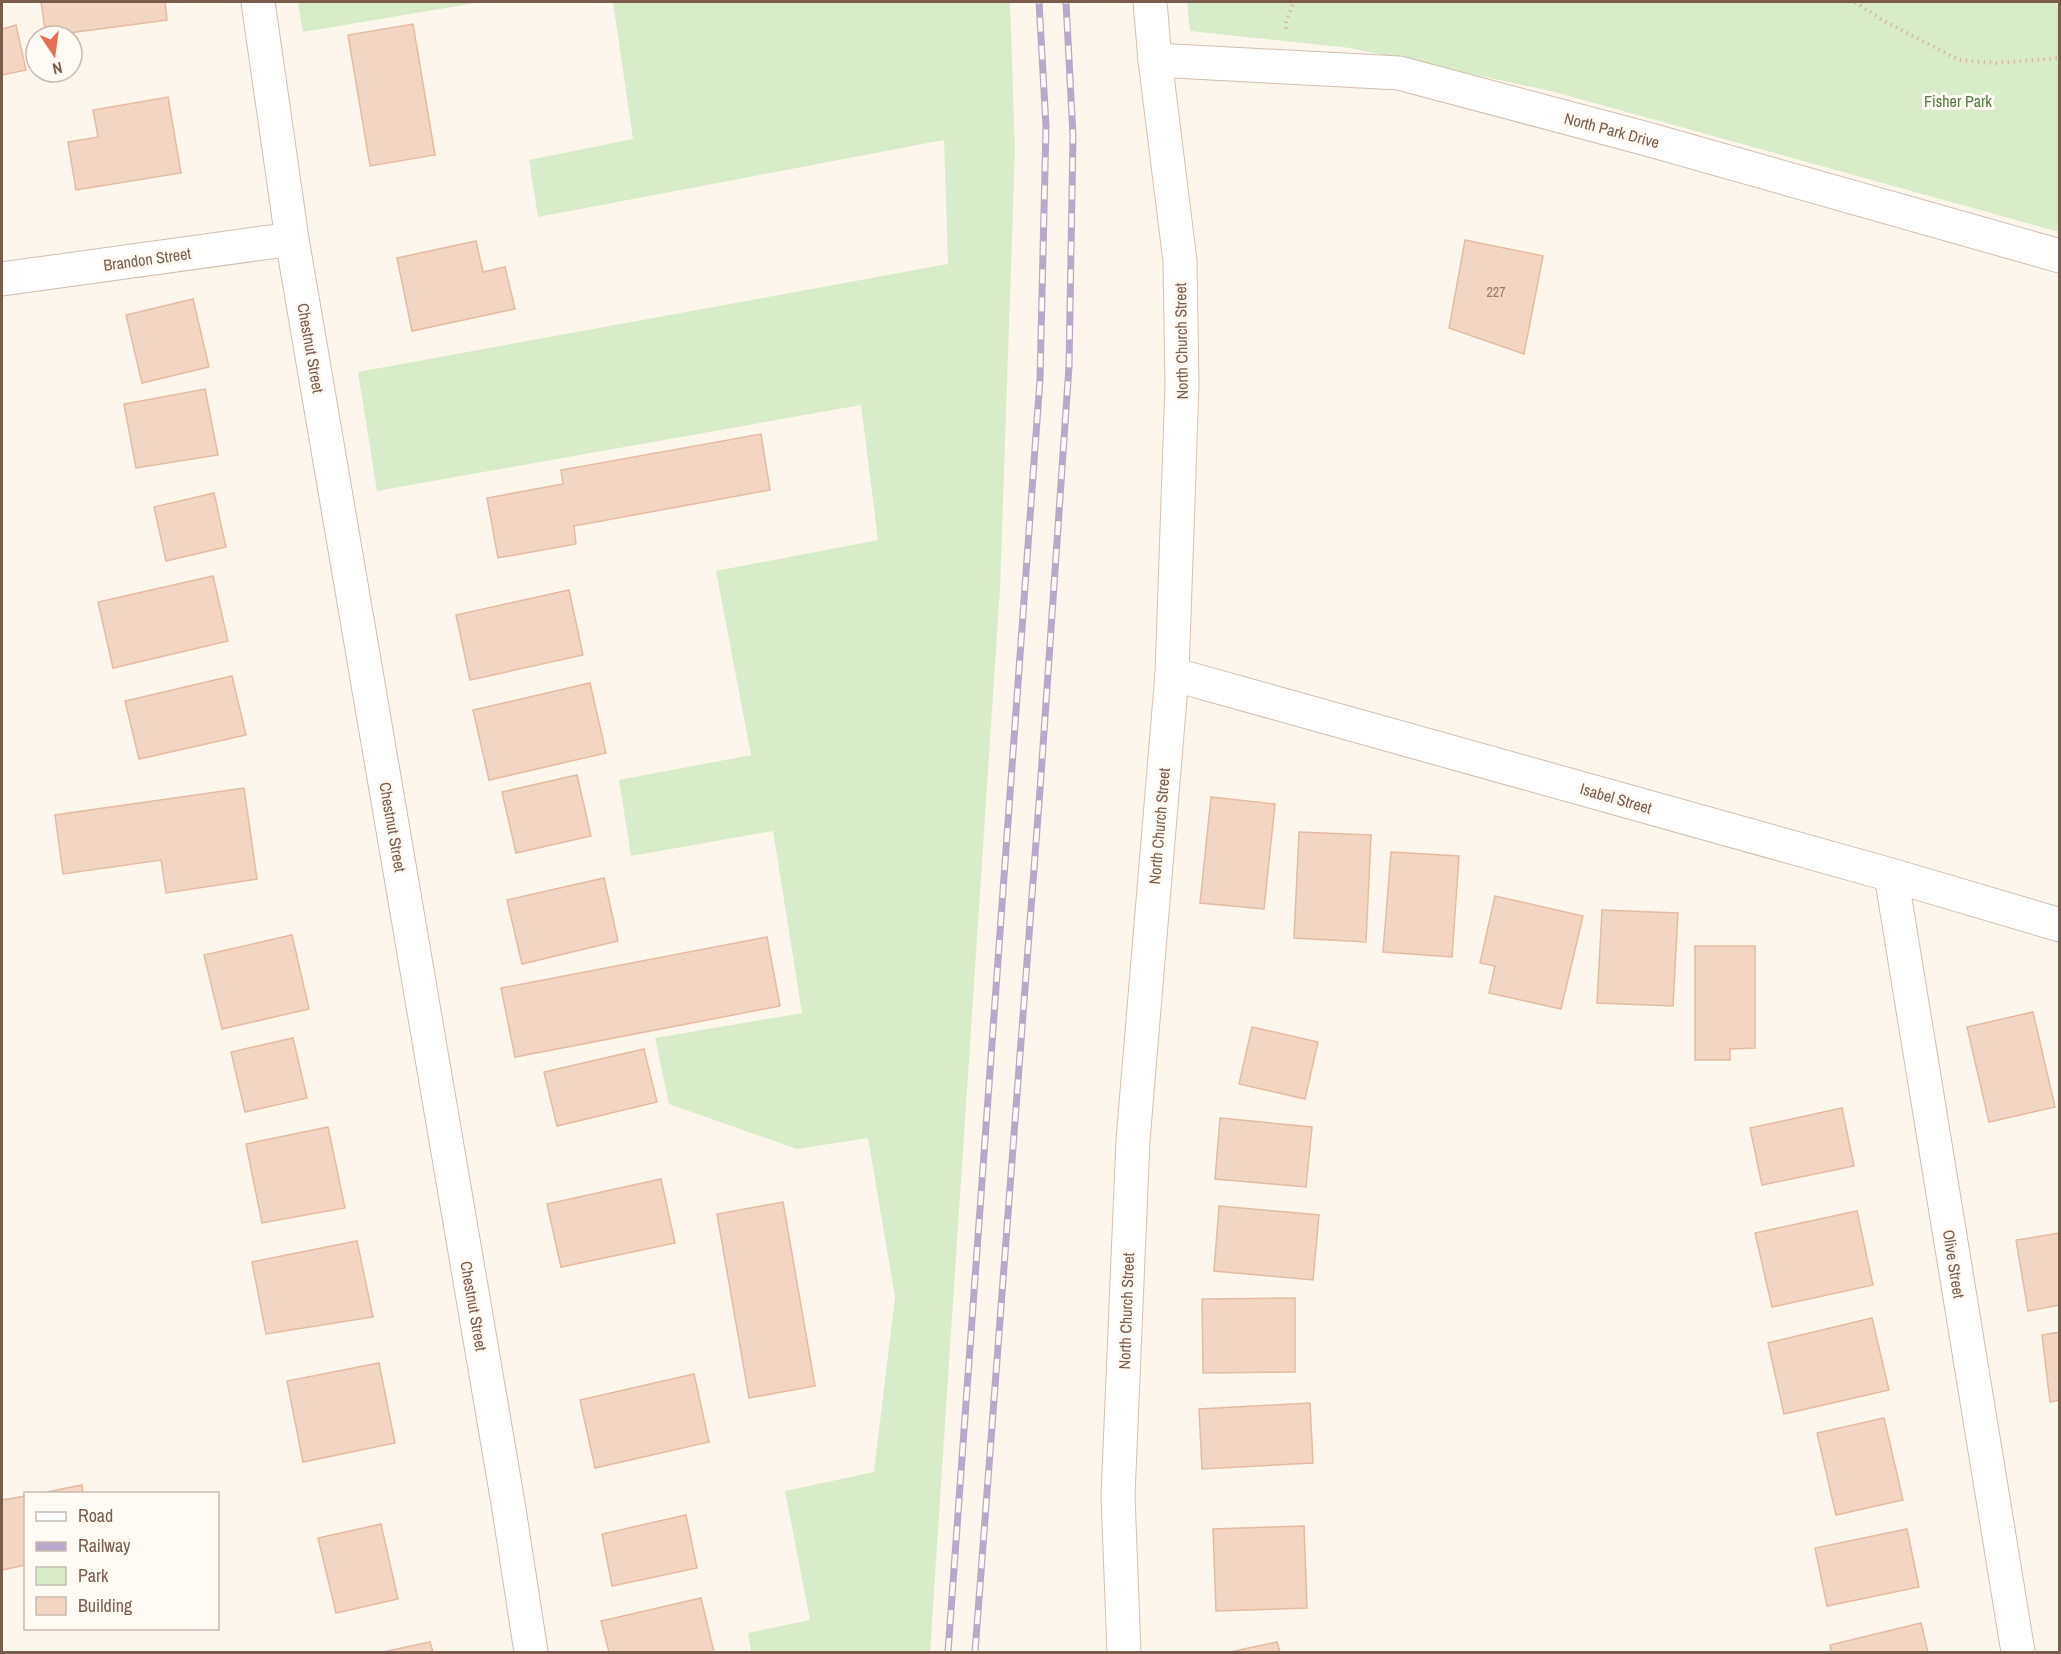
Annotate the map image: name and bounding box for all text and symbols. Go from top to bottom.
north arrow [24,24,84,84]
text: N [50,57,64,80]
park label: Fisher Park [1924,90,1992,112]
street label: North Park Drive [1562,107,1662,153]
street label: Brandon Street [102,242,193,276]
street label: North Church Street [1169,282,1193,400]
house number: 227 [1486,283,1506,301]
street label: Chestnut Street [292,301,330,395]
street label: North Church Street [1143,767,1175,885]
street label: Isabel Street [1578,777,1655,819]
street label: Chestnut Street [374,780,412,874]
street label: Olive Street [1938,1228,1970,1300]
street label: North Church Street [1113,1252,1139,1370]
street label: Chestnut Street [455,1259,493,1353]
legend [24,1492,219,1630]
text: Road [78,1503,113,1528]
text: Railway [78,1533,131,1558]
text: Park [78,1563,109,1588]
text: Building [78,1593,133,1618]

